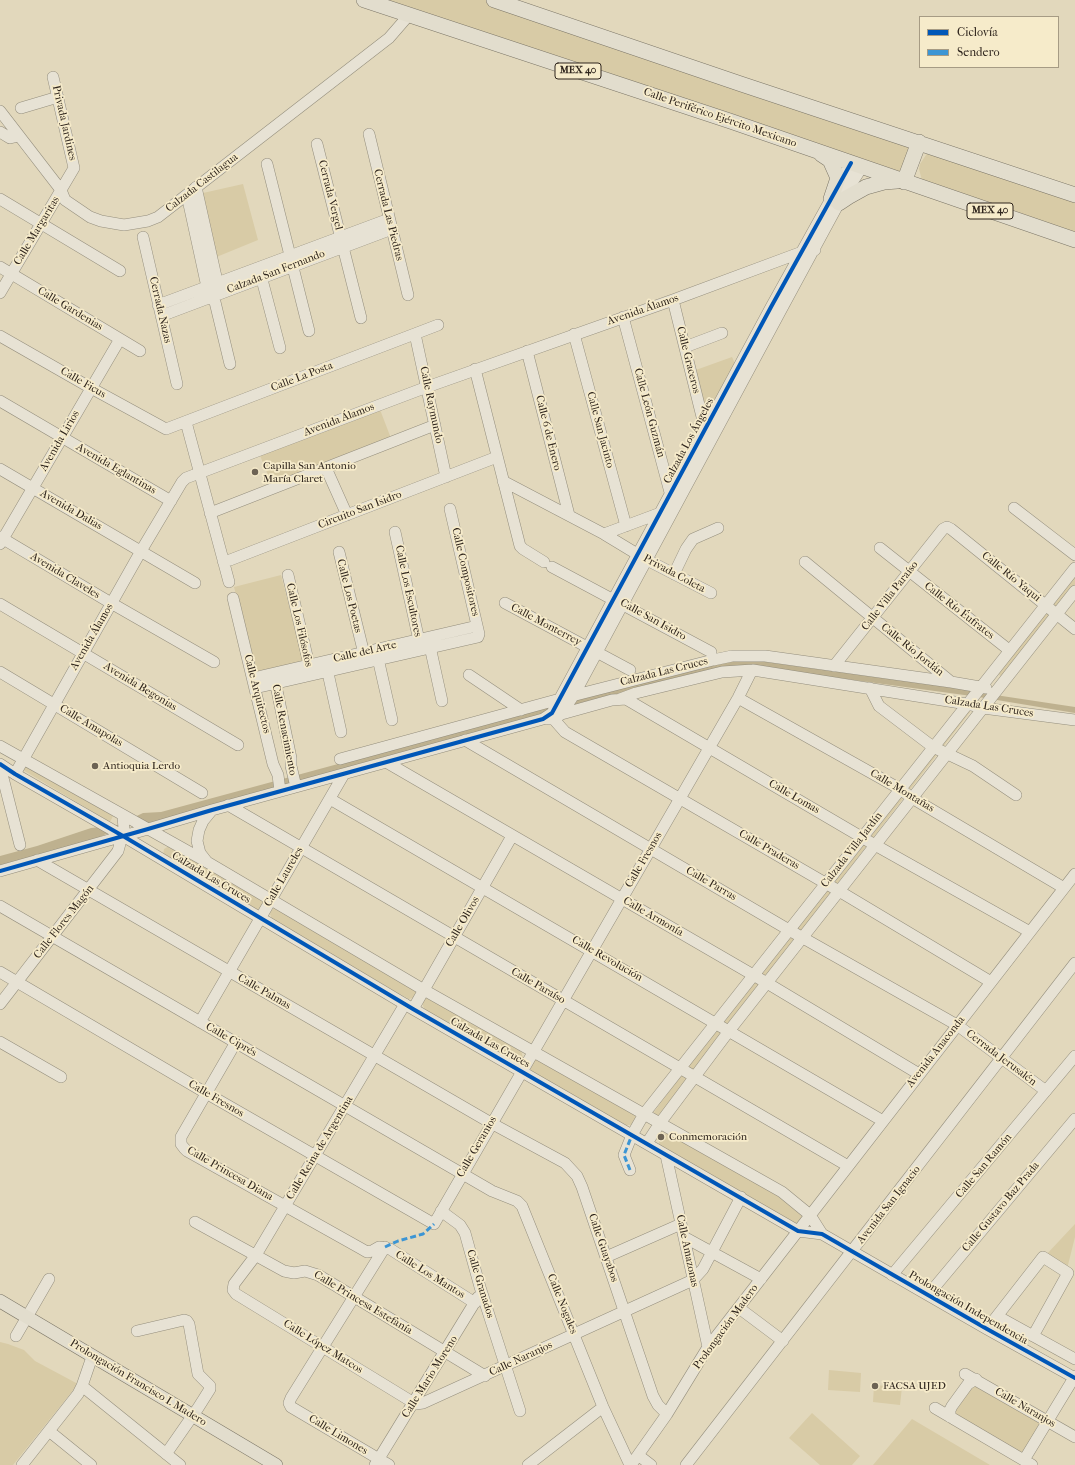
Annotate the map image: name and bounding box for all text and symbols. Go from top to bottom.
legend [919,16,1059,68]
text: Ciclovía [957,25,998,39]
text: Sendero [957,45,1000,59]
road number: MEX 40 [555,63,601,79]
street label: Privada Jardines [49,84,79,162]
street label: Calle Periférico Ejército Mexicano [642,86,798,150]
street label: Calzada Castilagua [163,151,241,215]
street label: Cerrada Vergel [315,159,345,231]
street label: Cerrada Las Piedras [370,168,406,262]
street label: Calle Margaritas [11,194,63,268]
road number: MEX 40 [967,203,1013,219]
street label: Calzada San Fernando [225,247,327,297]
street label: Cerrada Nazas [146,275,174,345]
street label: Calle Gardenias [35,284,105,334]
street label: Avenida Álamos [606,292,680,328]
street label: Calle Graceros [673,325,703,395]
street label: Calle La Posta [269,359,335,395]
street label: Calle Ficus [58,365,108,401]
street label: Calle Raymundo [416,365,446,445]
street label: Calle León Guzmán [631,367,667,459]
street label: Calle San Jacinto [583,390,617,470]
street label: Calle 6 de Enero [532,394,564,472]
street label: Calzada Los Ángeles [661,396,717,486]
street label: Avenida Álamos [302,400,376,440]
street label: Avenida Lirios [37,408,83,474]
street label: Avenida Eglantinas [74,441,158,497]
place label: Capilla San Antonio María Claret [263,459,356,485]
marker: Capilla San Antonio María Claret [250,467,260,477]
street label: Avenida Dalias [38,487,104,533]
street label: Circuito San Isidro [316,488,404,532]
street label: Calle Compositores [448,526,482,618]
street label: Calle Los Escultores [392,544,424,638]
street label: Calle Río Yaqui [979,549,1043,605]
street label: Avenida Claveles [28,550,102,602]
street label: Privada Coleta [641,552,707,596]
street label: Calle Los Poetas [333,558,365,634]
street label: Calle Villa Paraíso [859,559,921,633]
street label: Calle Río Éufrates [921,580,997,642]
street label: Calle Los Filósofos [283,582,315,668]
street label: Calle San Isidro [618,596,688,644]
street label: Avenida Álamos [68,601,116,673]
street label: Calle Monterrey [509,601,583,649]
street label: Calle Río Jordán [878,621,946,679]
street label: Calle del Arte [332,638,398,666]
street label: Calle Arquitectos [241,653,273,735]
street label: Calzada Las Cruces [619,655,709,689]
street label: Avenida Begonias [101,660,179,714]
street label: Calle Renacimiento [269,683,299,777]
street label: Calzada Las Cruces [944,693,1034,721]
street label: Calle Amapolas [57,702,125,750]
place label: Antioquia Lerdo [103,759,180,773]
marker: Antioquia Lerdo [90,761,100,771]
street label: Calle Montañas [867,767,937,815]
street label: Calle Lomas [766,777,822,817]
street label: Calzada Villa Jardín [818,810,886,890]
street label: Calle Praderas [736,827,802,873]
street label: Calle Fresnos [623,830,665,890]
street label: Calle Laureles [262,845,306,909]
street label: Calzada Las Cruces [169,849,253,907]
street label: Calle Parras [683,864,739,904]
street label: Calle Flores Magón [31,882,97,962]
street label: Calle Olivos [443,894,483,950]
street label: Calle Armonía [621,894,685,940]
street label: Calle Revolución [569,933,645,985]
street label: Calle Paraíso [508,965,568,1007]
street label: Calle Palmas [235,971,293,1013]
street label: Avenida Anaconda [904,1014,968,1090]
street label: Calzada Las Cruces [448,1015,532,1071]
street label: Calle Ciprés [203,1020,259,1060]
street label: Cerrada Jerusalén [963,1027,1039,1089]
street label: Calle Fresnos [186,1078,246,1120]
street label: Calle Reina de Argentina [284,1094,356,1202]
street label: Calle Geranios [454,1114,500,1180]
place label: Conmemoración [669,1130,747,1144]
street label: Calle San Ramón [953,1131,1015,1201]
marker: Conmemoración [656,1132,666,1142]
street label: Calle Princesa Diana [185,1144,275,1204]
street label: Calle Gustavo Baz Prada [960,1159,1042,1255]
street label: Avenida San Ignacio [854,1163,924,1247]
street label: Calle Guayabos [585,1212,621,1284]
street label: Calle Amazonas [673,1214,701,1288]
street label: Calle Los Mantos [393,1248,467,1302]
street label: Calle Granados [463,1248,497,1320]
street label: Calle Princesa Estefanía [311,1268,415,1338]
street label: Prolongación Independencia [906,1268,1030,1348]
street label: Calle Nogales [544,1272,580,1336]
street label: Prolongación Madero [691,1282,761,1372]
street label: Calle López Mateos [281,1317,365,1377]
street label: Calle Mario Moreno [399,1333,461,1421]
street label: Prolongación Francisco I. Madero [67,1337,209,1429]
street label: Calle Naranjos [487,1339,555,1379]
place label: FACSA UJED [883,1379,946,1393]
marker: FACSA UJED [870,1381,880,1391]
street label: Calle Naranjos [992,1385,1058,1431]
street label: Calle Limones [306,1412,370,1458]

